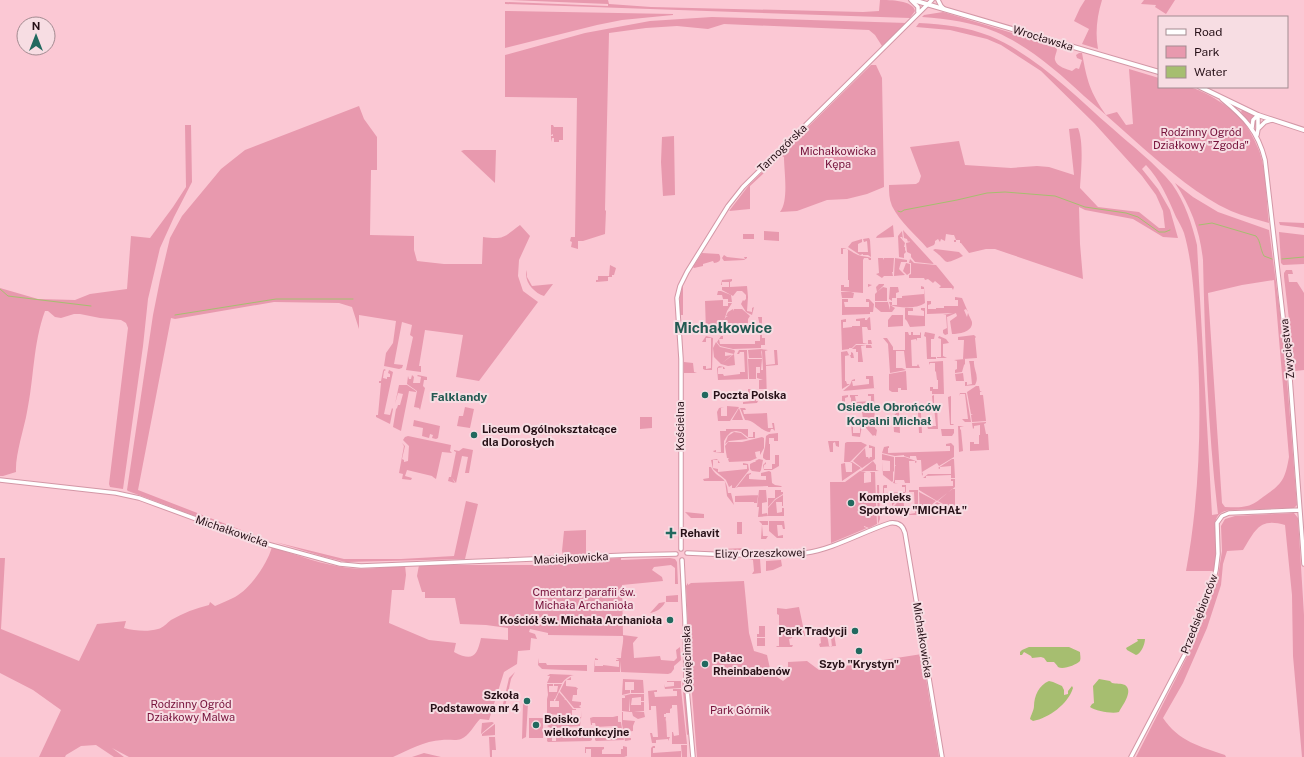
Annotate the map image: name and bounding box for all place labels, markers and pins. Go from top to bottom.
place label: Poczta Polska [713,389,786,401]
marker: Poczta Polska [700,390,710,400]
place label: Liceum Ogólnokształcące dla Dorosłych [482,423,617,448]
marker: Liceum Ogólnokształcące dla Dorosłych [469,430,479,440]
place label: Kompleks Sportowy "MICHAŁ" [859,491,967,516]
marker: Kompleks Sportowy "MICHAŁ" [846,498,856,508]
marker: Rehavit [665,527,677,539]
place label: Rehavit [680,527,720,539]
place label: Kościół św. Michała Archanioła [500,614,662,626]
marker: Kościół św. Michała Archanioła [665,615,675,625]
place label: Park Tradycji [778,625,847,637]
marker: Park Tradycji [850,626,860,636]
marker: Szyb "Krystyn" [854,646,864,656]
place label: Pałac Rheinbabenów [713,652,791,677]
place label: Szyb "Krystyn" [819,658,899,670]
marker: Pałac Rheinbabenów [700,659,710,669]
place label: Szkoła Podstawowa nr 4 [430,689,519,714]
marker: Szkoła Podstawowa nr 4 [522,696,532,706]
place label: Boisko wielkofunkcyjne [544,713,629,738]
marker: Boisko wielkofunkcyjne [531,720,541,730]

